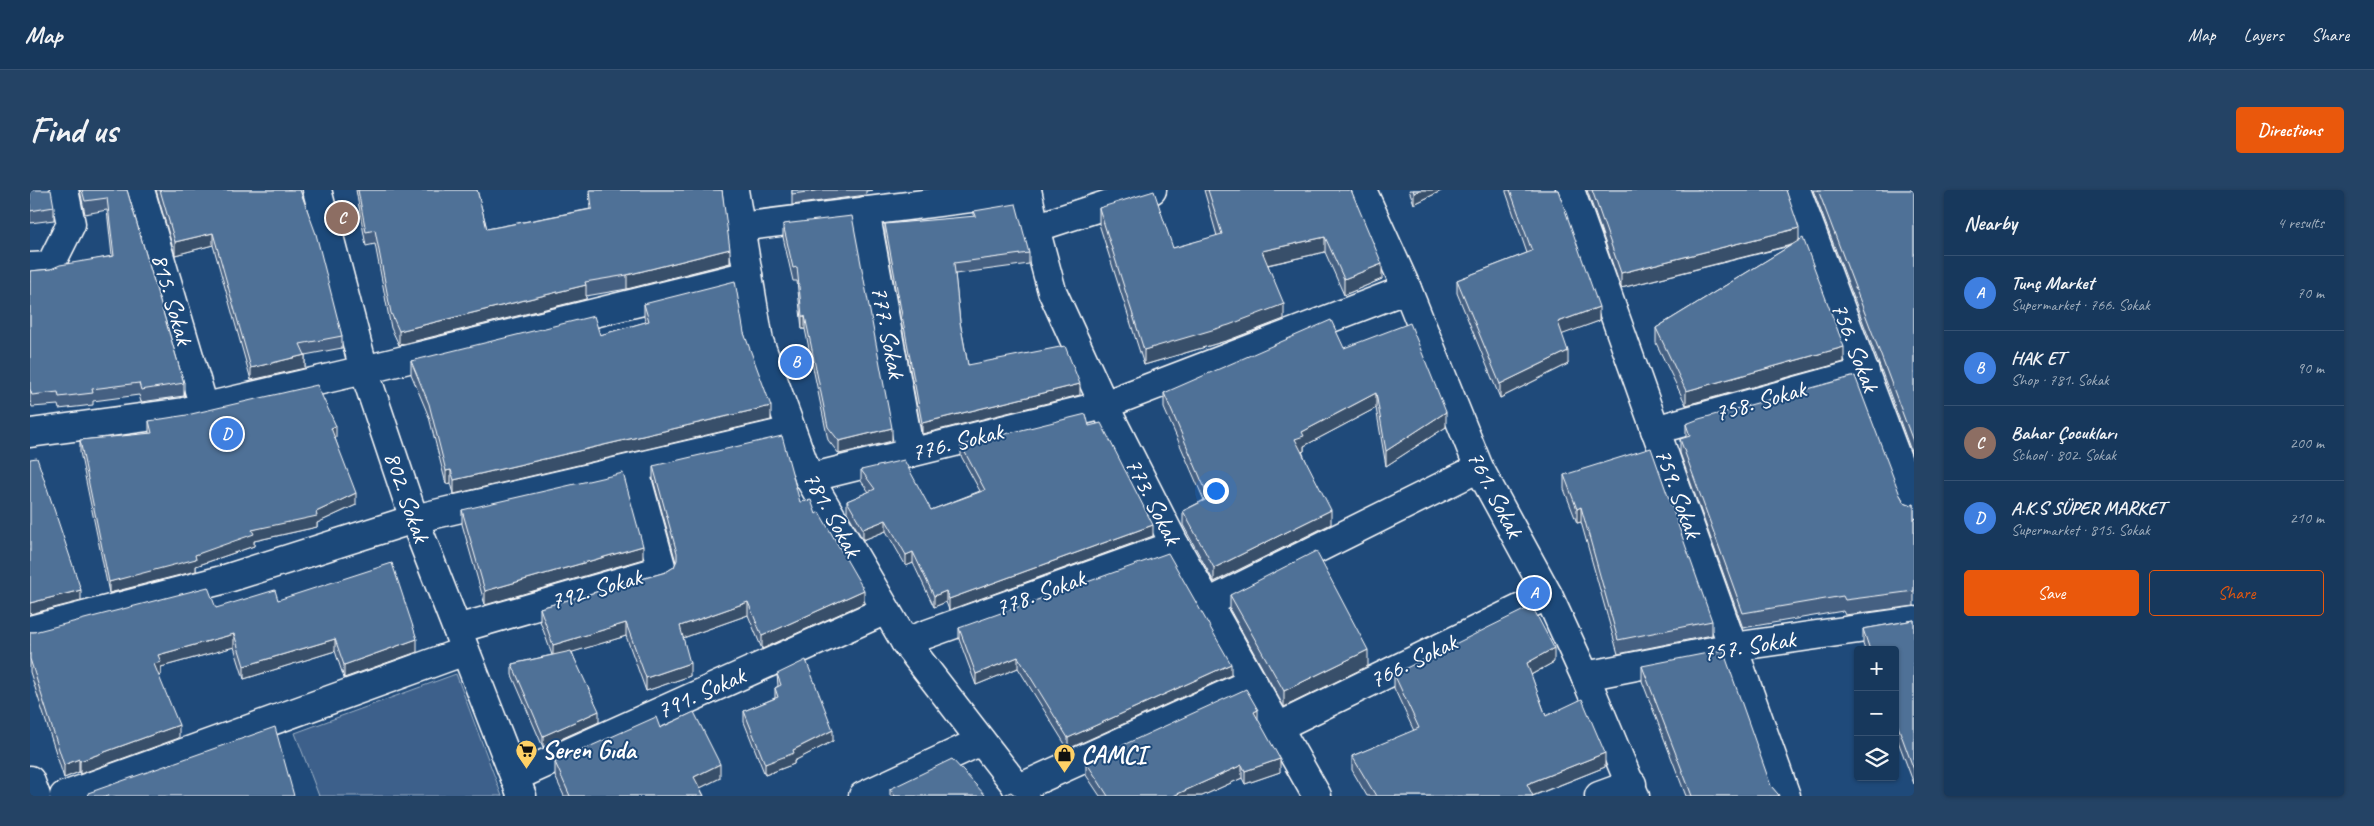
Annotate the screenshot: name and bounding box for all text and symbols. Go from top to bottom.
text: Map [25,20,62,50]
text: Map [2188,24,2216,46]
text: Layers [2244,24,2283,46]
text: Share [2311,24,2349,46]
button: Directions [2236,107,2344,153]
text: Find us [30,108,117,153]
pin: C [326,199,358,237]
text: Nearby [1964,210,2017,236]
text: 4 results [2277,213,2324,233]
street label: 815. Sokak [144,250,201,350]
text: Tunç Market [2011,271,2094,295]
street label: 777. Sokak [863,283,913,383]
text: A [1976,283,1984,303]
text: 70 m [2297,283,2324,303]
text: Supermarket · 766. Sokak [2011,295,2150,315]
street label: 756. Sokak [1823,297,1887,398]
pin: B [780,343,812,381]
text: HAK ET [2011,346,2065,370]
text: B [1976,358,1984,378]
text: 90 m [2297,358,2324,378]
text: Shop · 781. Sokak [2011,370,2109,390]
street label: 758. Sokak [1711,372,1811,429]
pin: D [211,415,243,453]
street label: 776. Sokak [908,415,1008,469]
text: Bahar Çocukları [2011,421,2116,445]
text: C [1976,433,1984,453]
text: 200 m [2290,433,2324,453]
street label: 759. Sokak [1647,443,1710,544]
street label: 761. Sokak [1459,445,1531,545]
text: School · 802. Sokak [2011,445,2116,465]
street label: 802. Sokak [377,447,438,549]
street label: 773. Sokak [1117,452,1189,552]
street label: 781. Sokak [795,465,870,564]
your location [1203,478,1229,504]
text: A.K.S SÜPER MARKET [2011,496,2166,520]
text: D [1975,508,1985,528]
text: 210 m [2290,508,2324,528]
text: Supermarket · 815. Sokak [2011,520,2150,540]
street label: 792. Sokak [547,560,647,617]
street label: 778. Sokak [990,561,1091,624]
button: Save [1964,570,2139,616]
button: Share [2149,570,2324,616]
pin: A [1518,574,1550,612]
street label: 757. Sokak [1700,623,1800,669]
street label: 766. Sokak [1364,625,1464,696]
map controls [1854,646,1899,781]
button: + [1854,646,1899,691]
street label: 791. Sokak [652,659,752,727]
button: − [1854,691,1899,736]
place label: Seren Gıda [542,734,638,766]
button: layers [1854,736,1899,781]
supermarket icon: Seren Gıda [514,738,538,769]
place label: CAMCI [1081,739,1151,771]
shop icon: CAMCI [1053,743,1077,774]

